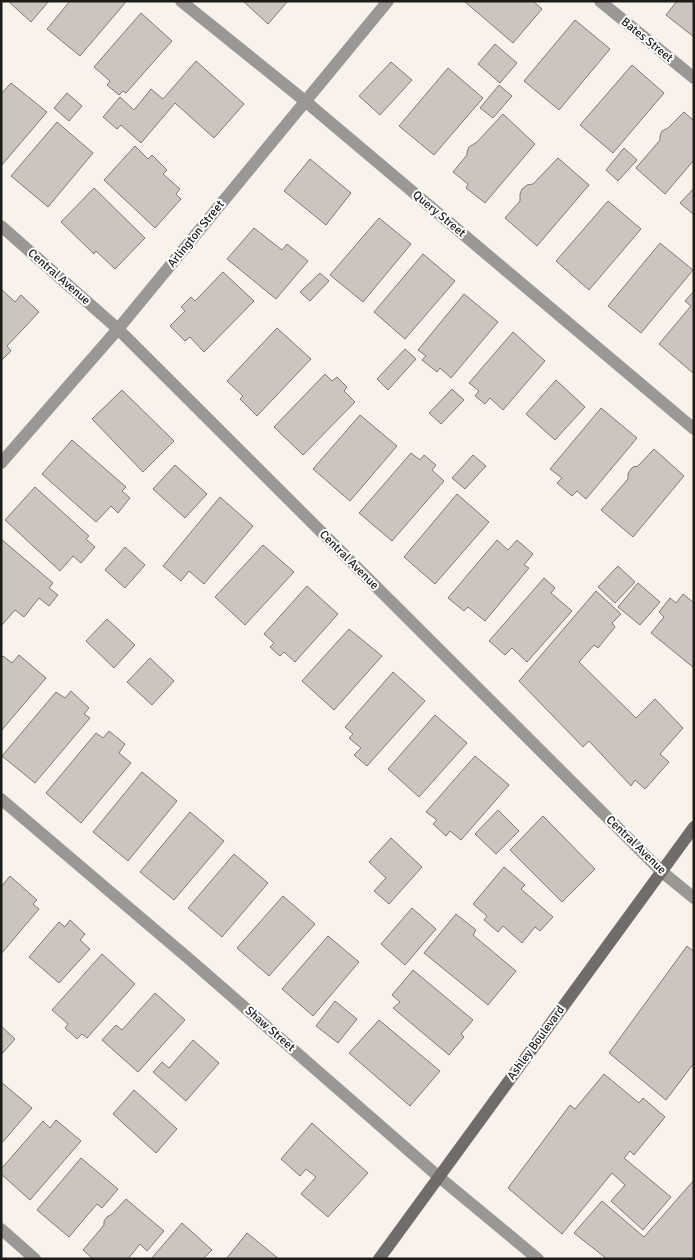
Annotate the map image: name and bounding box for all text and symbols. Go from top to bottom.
street label: Bates Street [618,15,676,65]
street label: Query Street [409,187,469,241]
street label: Arlington Street [164,197,228,271]
street label: Central Avenue [25,246,93,308]
street label: Central Avenue [316,527,382,593]
street label: Central Avenue [603,813,669,877]
street label: Shaw Street [242,1003,298,1055]
street label: Ashley Boulevard [504,1003,568,1083]

